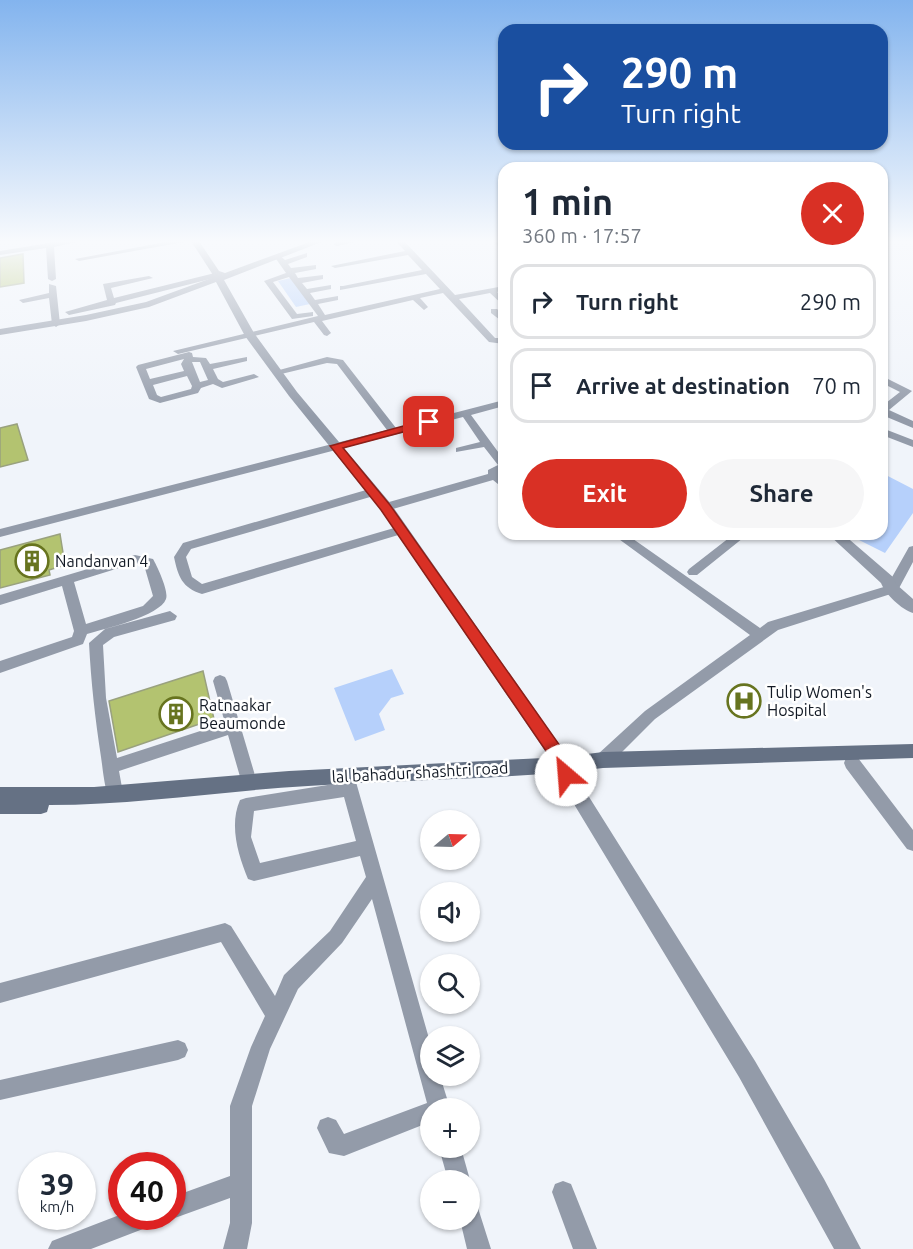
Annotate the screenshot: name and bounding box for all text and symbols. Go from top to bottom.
icon: right [522,48,600,126]
text: 290 m [621,49,738,96]
text: Turn right [621,98,741,128]
text: 1 min [522,181,613,222]
button: close [801,182,864,245]
text: 360 m · 17:57 [522,224,642,247]
icon: right [525,285,558,318]
text: Turn right [576,289,678,314]
text: 290 m [800,289,861,314]
icon: arrive [525,369,558,402]
text: Arrive at destination [576,373,790,398]
text: 70 m [812,373,861,398]
pin [403,396,454,447]
icon: arrive [412,405,445,438]
button: Exit [522,459,687,528]
button: Share [699,459,864,528]
building icon: Nandanvan 4 [14,543,50,579]
place label: Nandanvan 4 [55,552,148,570]
hospital icon: Tulip Women's Hospital [726,683,762,719]
place label: Tulip Women's Hospital [767,683,872,719]
building icon: Ratnaakar Beaumonde [158,696,194,732]
place label: Ratnaakar Beaumonde [199,696,286,732]
position arrow [534,743,598,807]
street label: lal bahadur shashtri road [331,758,509,786]
north arrow [420,810,480,870]
map controls [420,810,480,1230]
button: sound [420,882,480,942]
button: search [420,954,480,1014]
button: layers [420,1026,480,1086]
button: + [420,1098,480,1158]
speed limit sign: 40 [108,1152,186,1230]
text: 39 [40,1167,74,1201]
button: − [420,1170,480,1230]
text: km/h [40,1198,74,1215]

